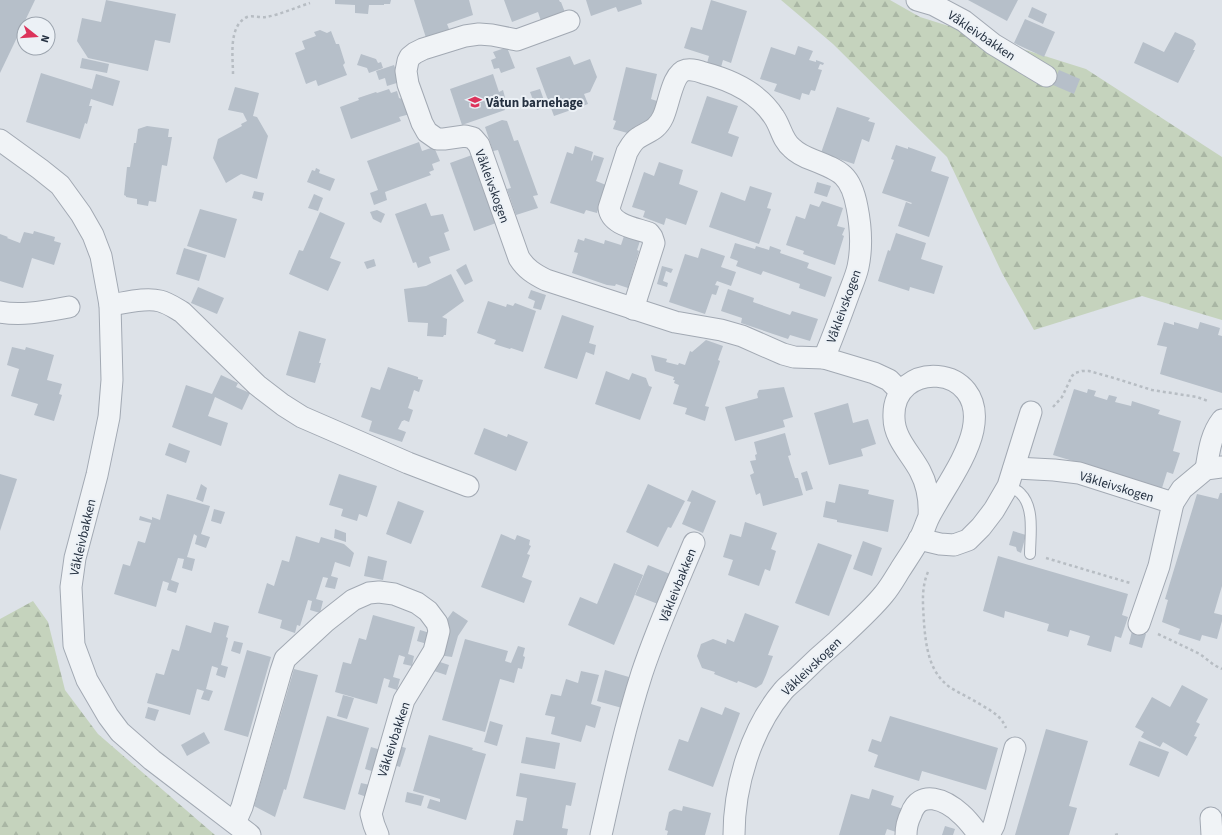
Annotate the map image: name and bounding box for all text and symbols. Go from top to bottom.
street label: Våkleivbakken [944,7,1019,65]
north arrow [16,16,56,56]
text: N [37,33,53,44]
school or university icon: Våtun barnehage [467,94,483,110]
place label: Våtun barnehage [485,94,583,112]
street label: Våkleivskogen [470,147,514,226]
street label: Våkleivskogen [822,267,866,346]
street label: Våkleivskogen [1077,467,1156,507]
street label: Våkleivbakken [65,497,101,577]
street label: Våkleivbakken [655,546,701,625]
street label: Våkleivskogen [778,633,846,700]
street label: Våkleivbakken [373,699,415,779]

